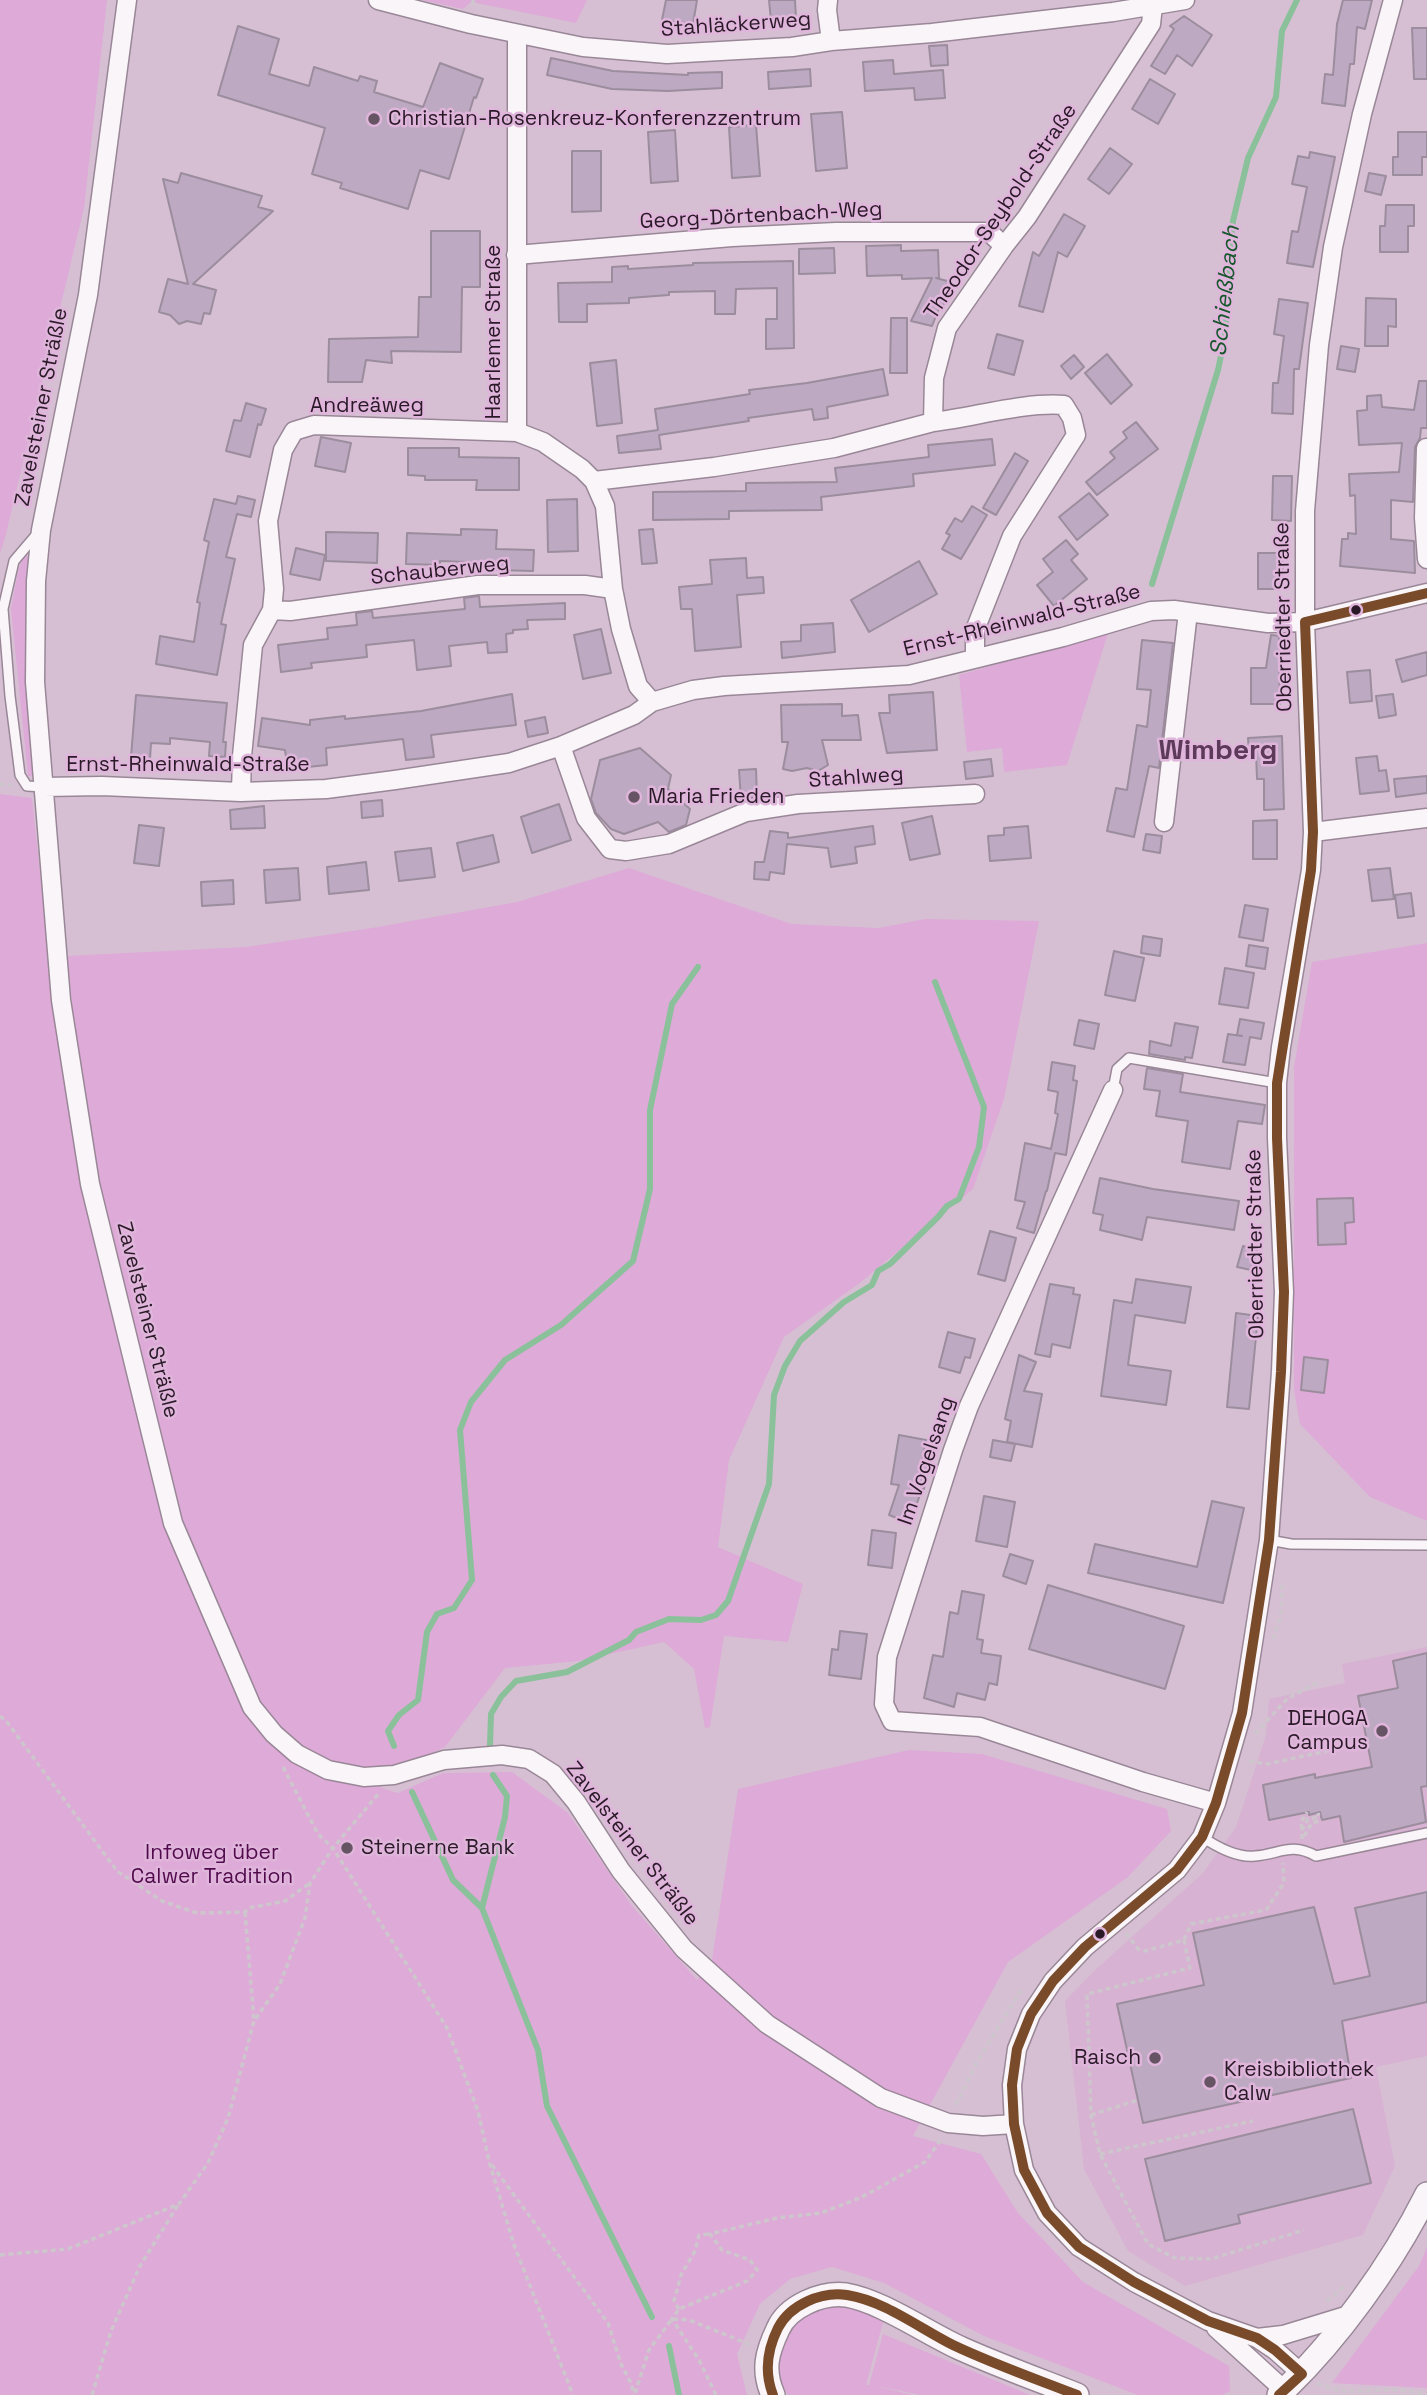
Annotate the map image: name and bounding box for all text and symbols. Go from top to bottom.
street label: Stahläckerweg [660,7,812,43]
street label: Theodor-Seybold-Straße [919,99,1083,325]
place label: Christian-Rosenkreuz-Konferenzzentrum [388,106,801,132]
marker: Christian-Rosenkreuz-Konferenzzentrum [366,111,382,127]
street label: Georg-Dörtenbach-Weg [639,197,883,235]
water label: Schießbach [1205,224,1247,358]
street label: Haarlemer Straße [481,244,507,420]
street label: Zavelsteiner Sträßle [10,306,74,508]
street label: Andreäweg [310,393,424,419]
street label: Oberriedter Straße [1270,522,1298,712]
street label: Schauberweg [369,551,511,591]
street label: Ernst-Rheinwald-Straße [901,579,1143,663]
unlabelled marker [1349,603,1363,617]
district label: Wimberg [1159,734,1277,768]
street label: Ernst-Rheinwald-Straße [66,752,310,778]
street label: Stahlweg [808,762,904,794]
place label: Maria Frieden [648,784,784,810]
marker: Maria Frieden [626,789,642,805]
street label: Oberriedter Straße [1242,1149,1270,1339]
street label: Zavelsteiner Sträßle [110,1219,184,1421]
street label: Im Vogelsang [893,1393,961,1529]
place label: DEHOGA Campus [1287,1706,1368,1756]
marker: DEHOGA Campus [1374,1723,1390,1739]
street label: Zavelsteiner Sträßle [560,1757,704,1931]
place label: Steinerne Bank [361,1835,515,1861]
park label: Infoweg über Calwer Tradition [131,1840,293,1890]
marker: Steinerne Bank [339,1840,355,1856]
unlabelled marker [1093,1927,1107,1941]
place label: Raisch [1074,2045,1141,2071]
marker: Raisch [1147,2050,1163,2066]
place label: Kreisbibliothek Calw [1224,2057,1374,2107]
marker: Kreisbibliothek Calw [1202,2074,1218,2090]

